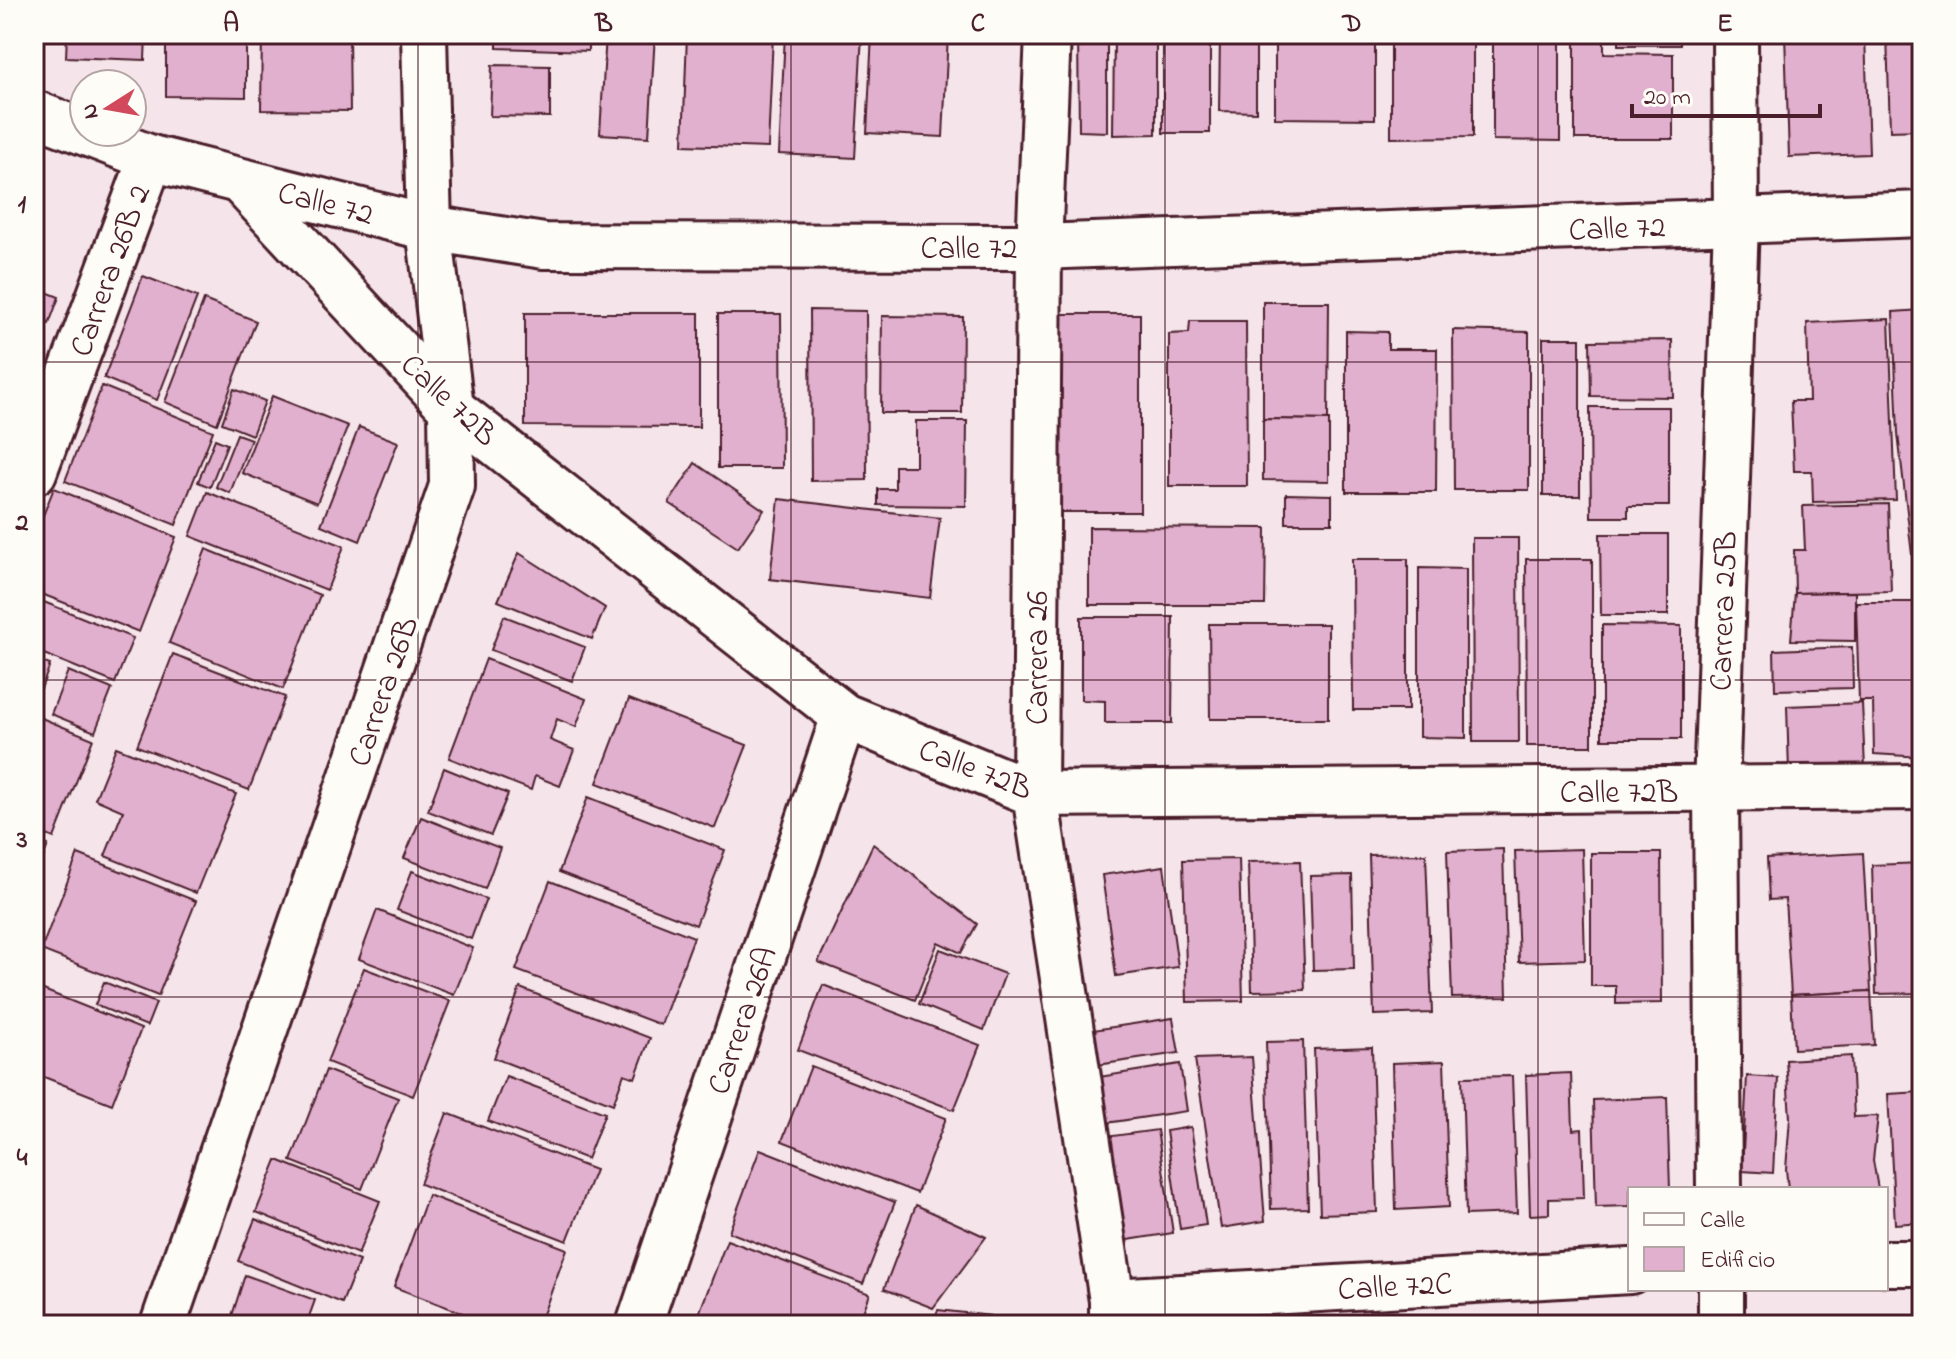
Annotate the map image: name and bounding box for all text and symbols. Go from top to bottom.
text: A [223,6,239,44]
text: B [594,6,613,44]
text: C [971,6,985,44]
text: D [1341,6,1362,44]
text: E [1717,6,1733,44]
north arrow [68,68,148,148]
scale bar [1632,68,1820,118]
text: 20 m [1644,81,1691,116]
text: N [74,101,108,122]
street label: Calle 72 [272,171,378,240]
street label: Carrera 26B 2 [59,179,165,364]
text: 1 [18,187,27,225]
street label: Calle 72 [1568,205,1667,256]
street label: Calle 72 [920,227,1018,274]
street label: Calle 72B [388,344,507,459]
text: 2 [15,505,29,543]
street label: Carrera 25B [1699,530,1752,692]
street label: Carrera 26 [1016,591,1063,725]
street label: Carrera 26B [338,611,433,773]
street label: Calle 72B [911,728,1039,814]
street label: Calle 72B [1560,771,1678,818]
text: 3 [16,822,28,860]
street label: Carrera 26A [697,941,792,1102]
text: 4 [17,1140,28,1178]
legend [1628,1187,1888,1291]
text: Calle [1700,1204,1745,1239]
text: Edificio [1700,1244,1775,1279]
street label: Calle 72C [1337,1262,1454,1315]

